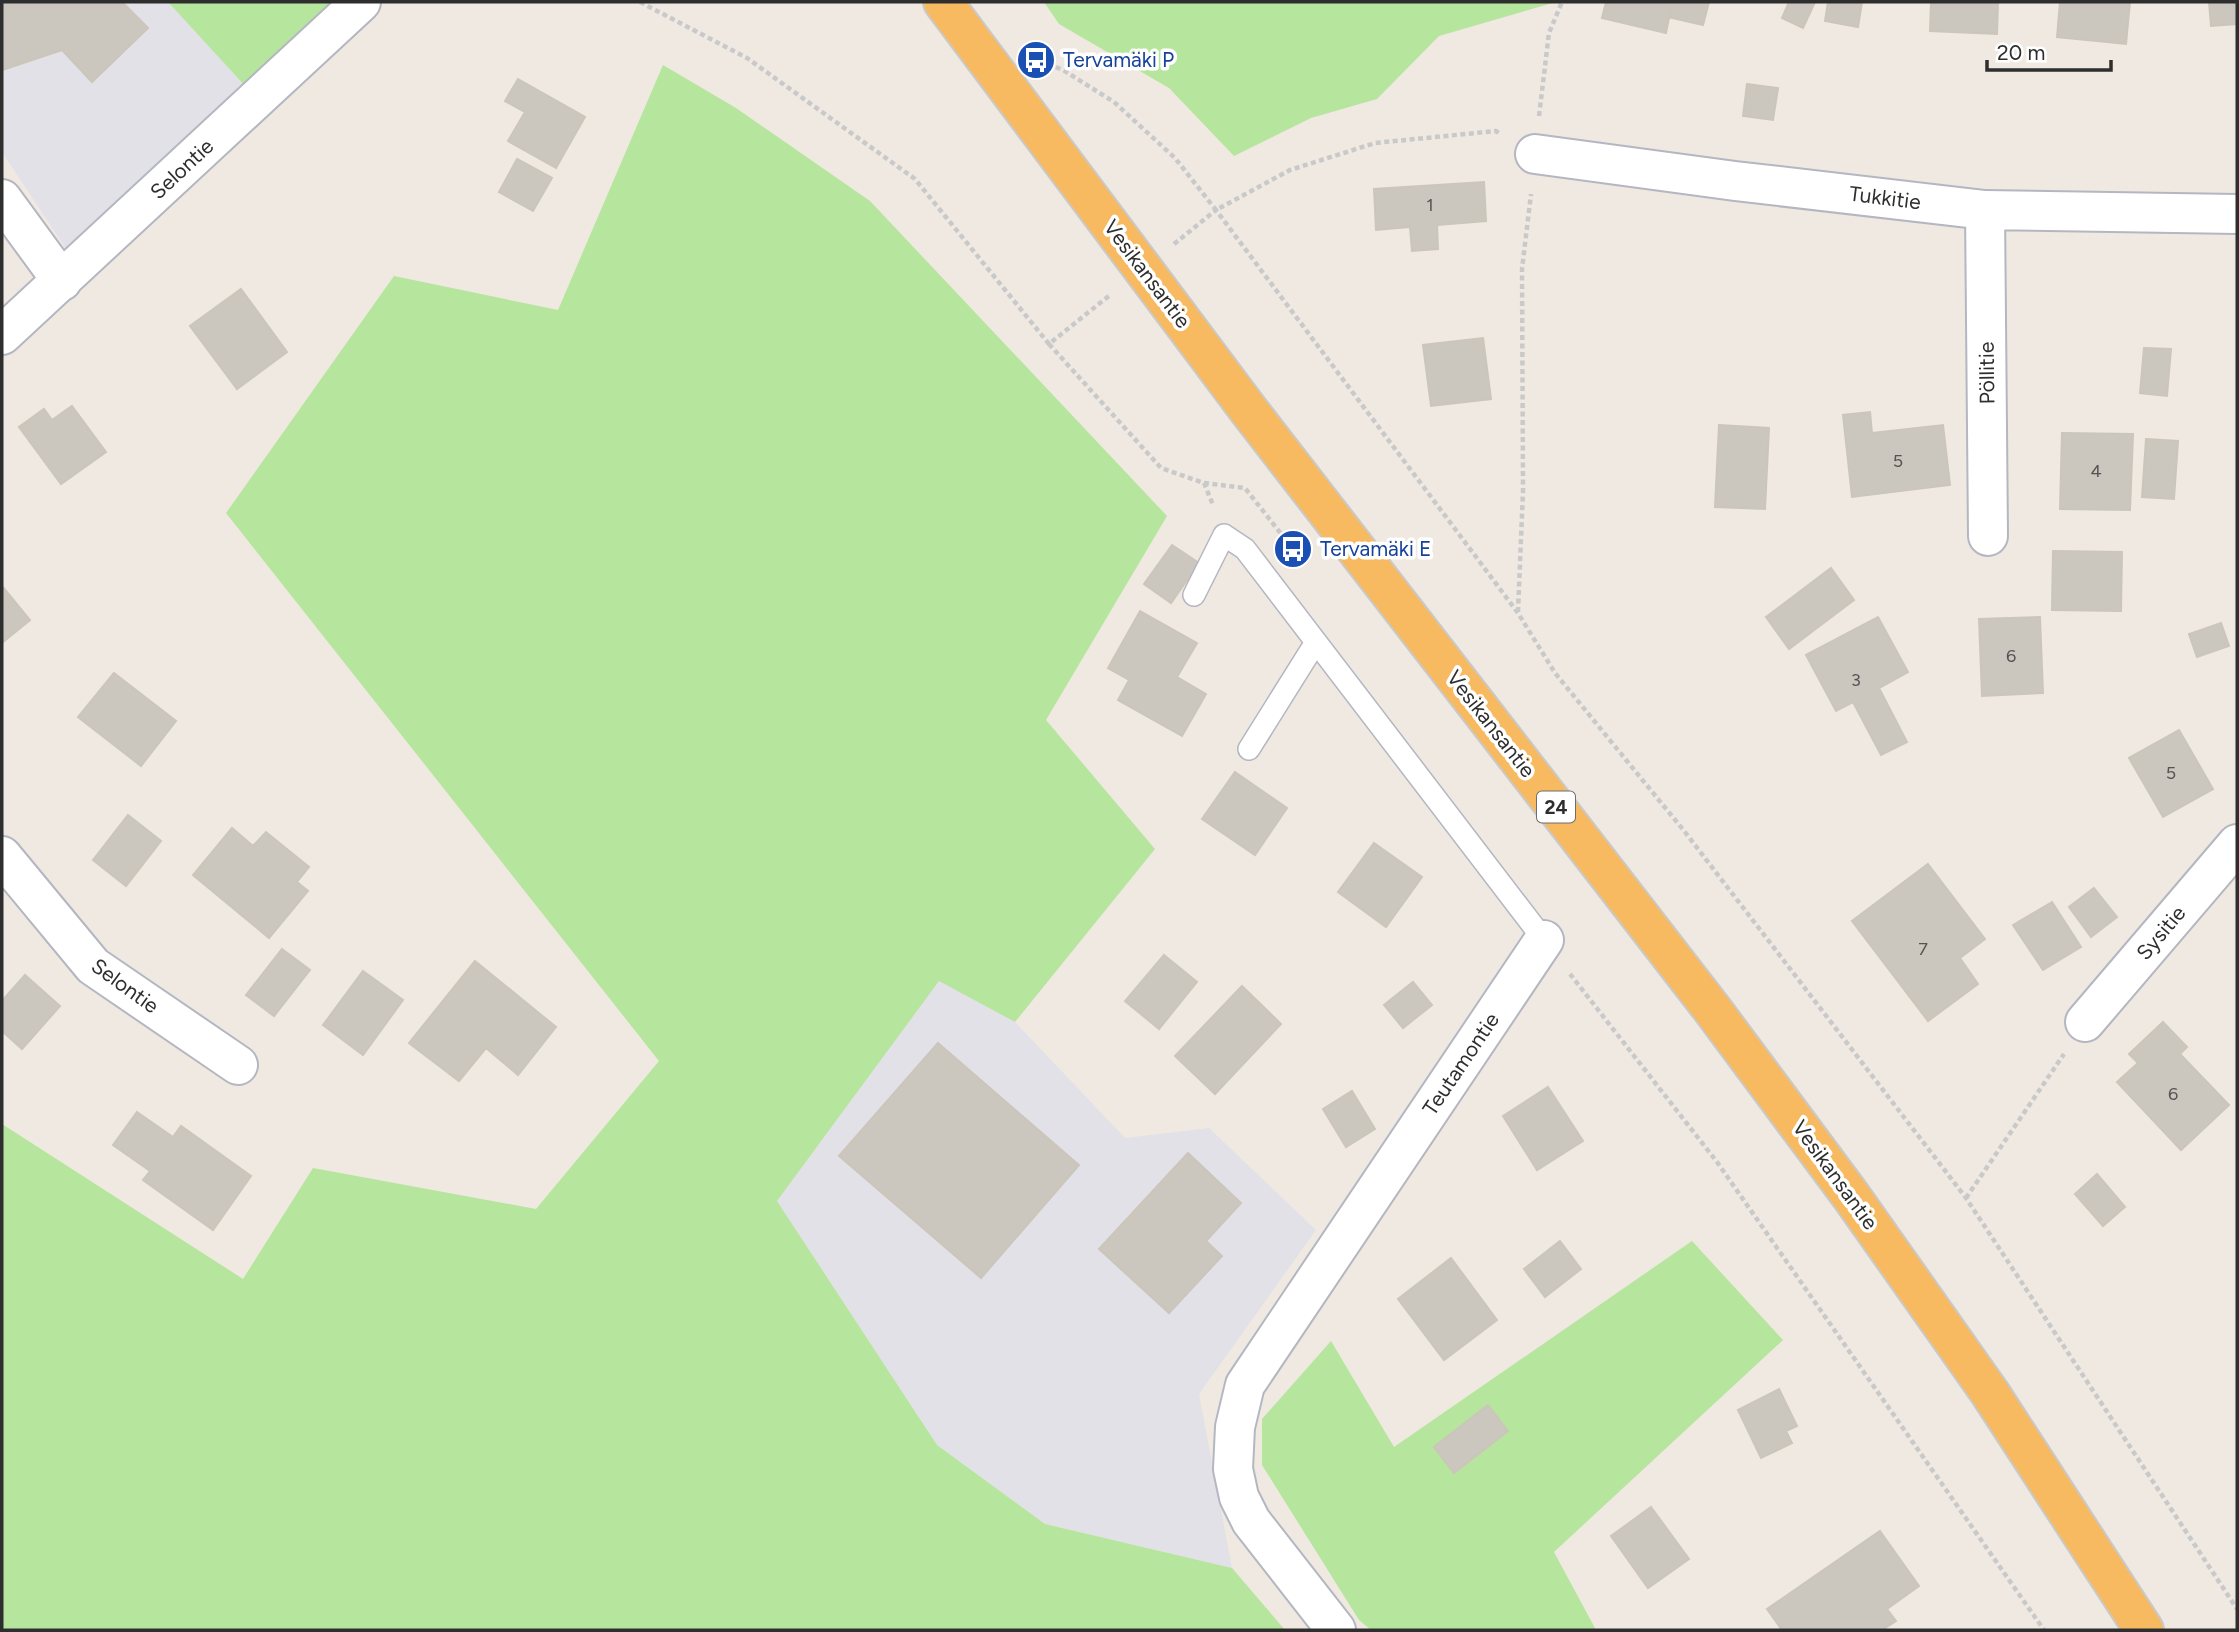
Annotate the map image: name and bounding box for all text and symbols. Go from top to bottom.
scale bar [1987,28,2111,72]
bus stop icon: Tervamäki P [1015,39,1057,81]
text: 20 m [1997,40,2045,65]
place label: Tervamäki P [1063,47,1174,72]
street label: Selontie [145,133,218,204]
street label: Tukkitie [1848,181,1922,214]
house number: 1 [1426,194,1434,216]
street label: Vesikansantie [1099,215,1196,333]
street label: Pöllitie [1973,342,2000,404]
house number: 5 [1893,450,1903,472]
house number: 4 [2090,460,2102,482]
bus stop icon: Tervamäki E [1272,528,1314,570]
place label: Tervamäki E [1320,536,1431,561]
house number: 6 [2006,645,2016,667]
street label: Vesikansantie [1442,665,1541,782]
house number: 3 [1851,669,1861,691]
house number: 5 [2166,762,2176,784]
road number: 24 [1537,792,1575,822]
street label: Sysitie [2131,901,2190,965]
house number: 7 [1918,938,1928,960]
street label: Selontie [87,953,164,1018]
street label: Teutamontie [1417,1008,1504,1120]
house number: 6 [2168,1083,2178,1105]
street label: Vesikansantie [1787,1115,1883,1234]

